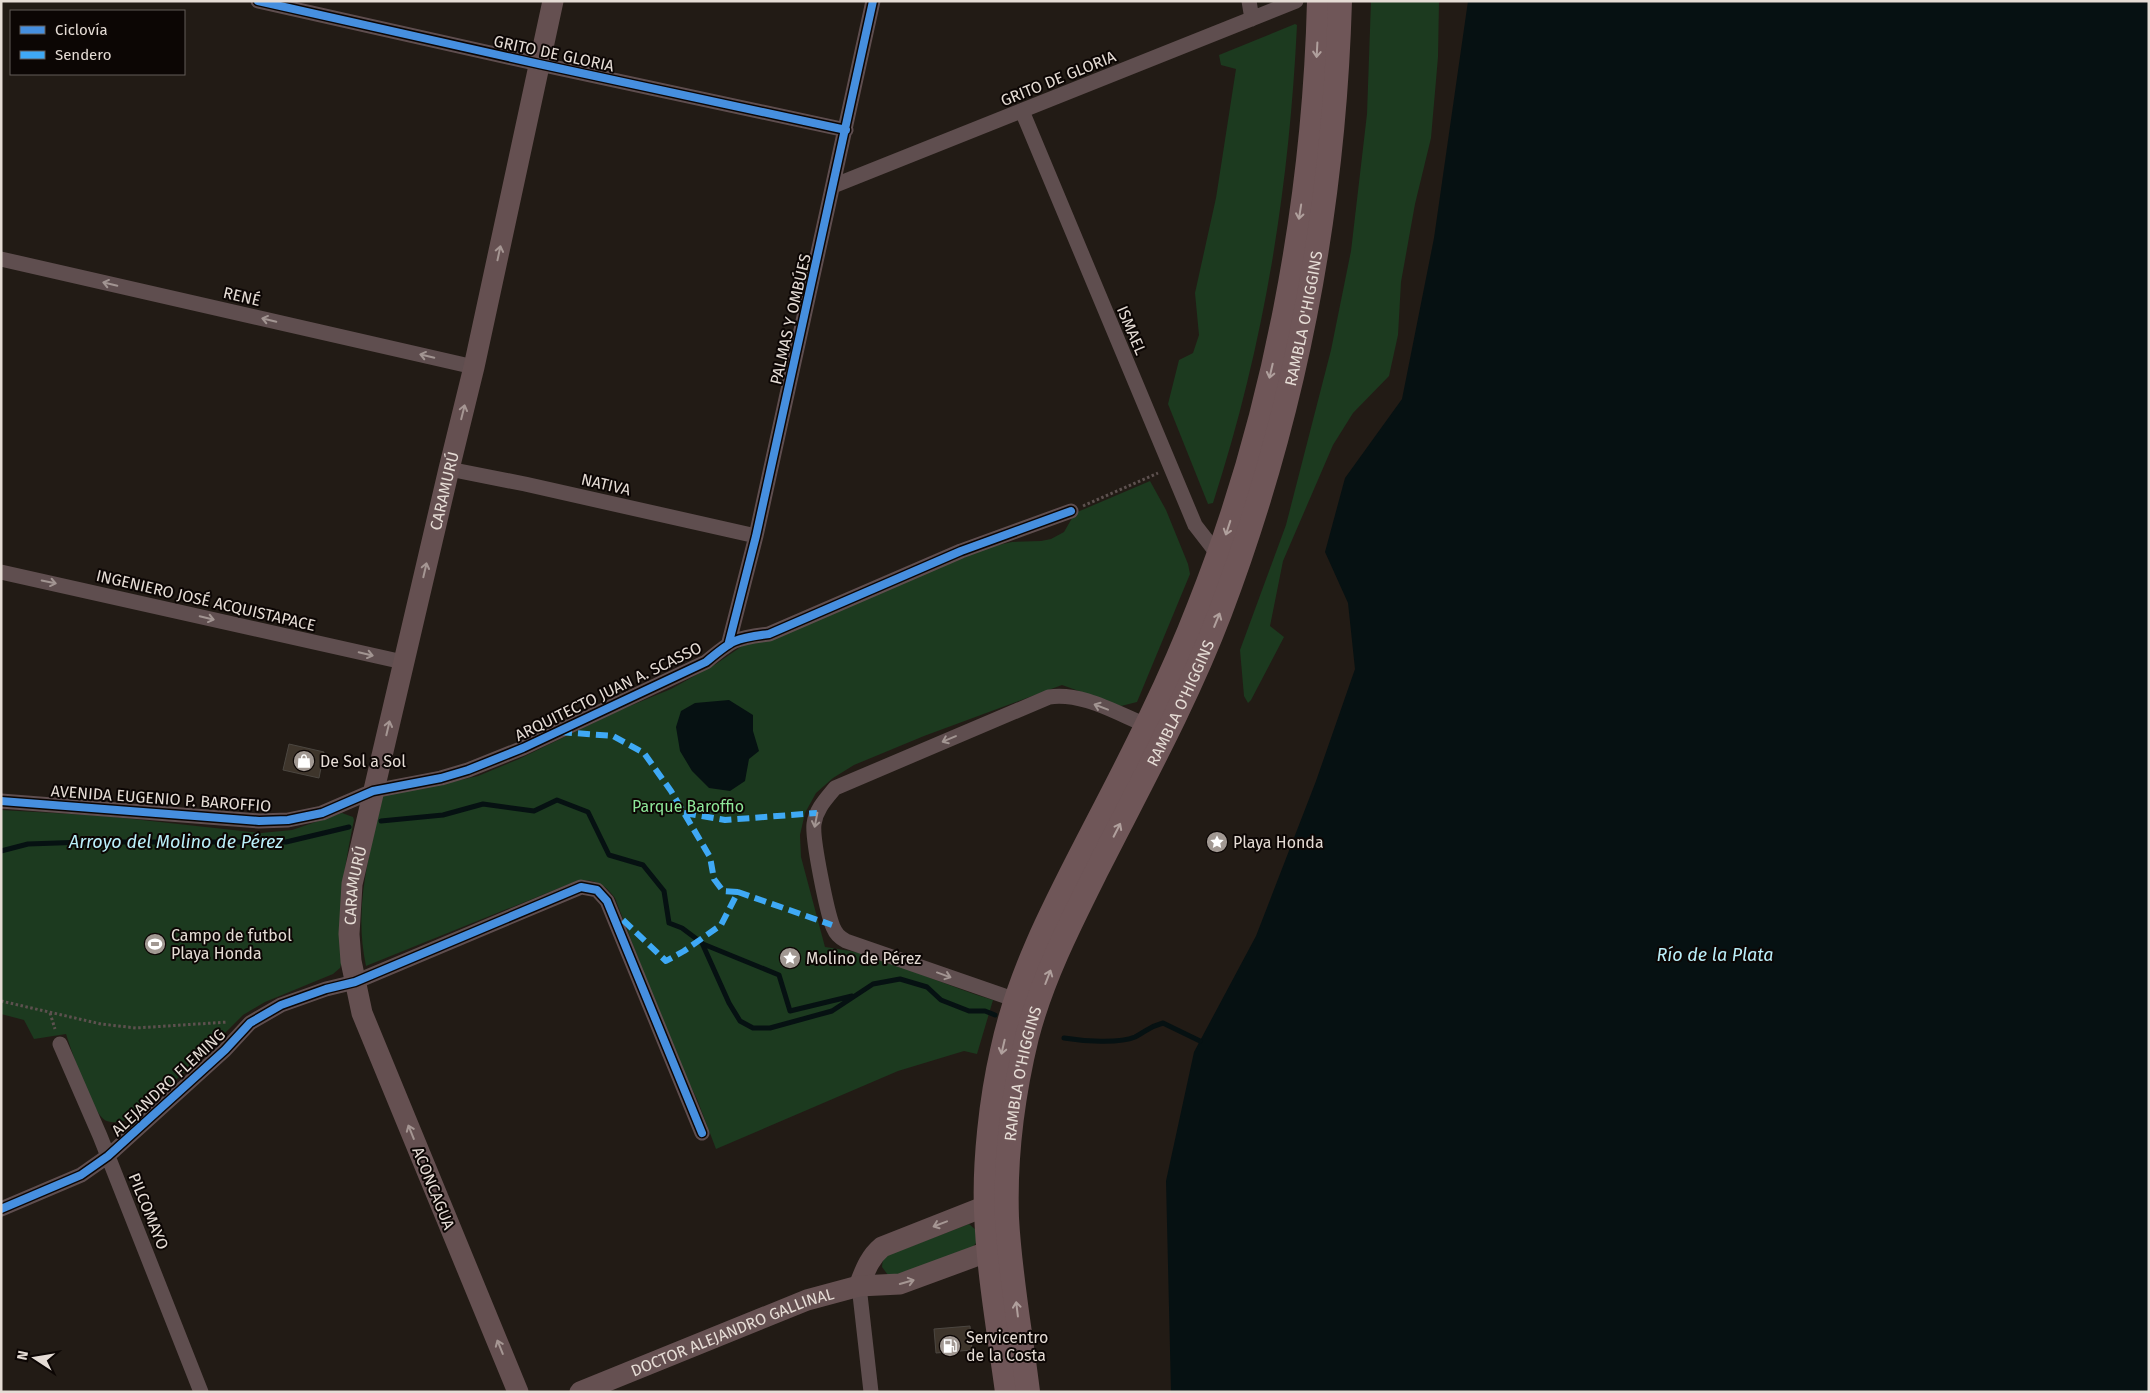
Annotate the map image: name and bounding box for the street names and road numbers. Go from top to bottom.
street label: GRITO DE GLORIA [492,31,617,76]
street label: GRITO DE GLORIA [998,46,1119,110]
street label: RAMBLA O'HIGGINS [1281,249,1326,388]
street label: PALMAS Y OMBÚES [765,251,815,386]
street label: RENÉ [221,282,263,310]
street label: ISMAEL [1113,303,1150,358]
street label: CARAMURÚ [426,449,463,532]
street label: NATIVA [579,470,633,500]
street label: INGENIERO JOSÉ ACQUISTAPACE [94,565,318,635]
street label: RAMBLA O'HIGGINS [1143,637,1218,769]
street label: ARQUITECTO JUAN A. SCASSO [512,638,705,745]
street label: AVENIDA EUGENIO P. BAROFFIO [50,781,272,816]
street label: CARAMURÚ [341,844,371,926]
street label: RAMBLA O'HIGGINS [1001,1004,1046,1142]
street label: ALEJANDRO FLEMING [108,1025,229,1140]
street label: ACONCAGUA [408,1144,459,1233]
street label: PILCOMAYO [125,1170,173,1252]
street label: DOCTOR ALEJANDRO GALLINAL [628,1284,836,1380]

